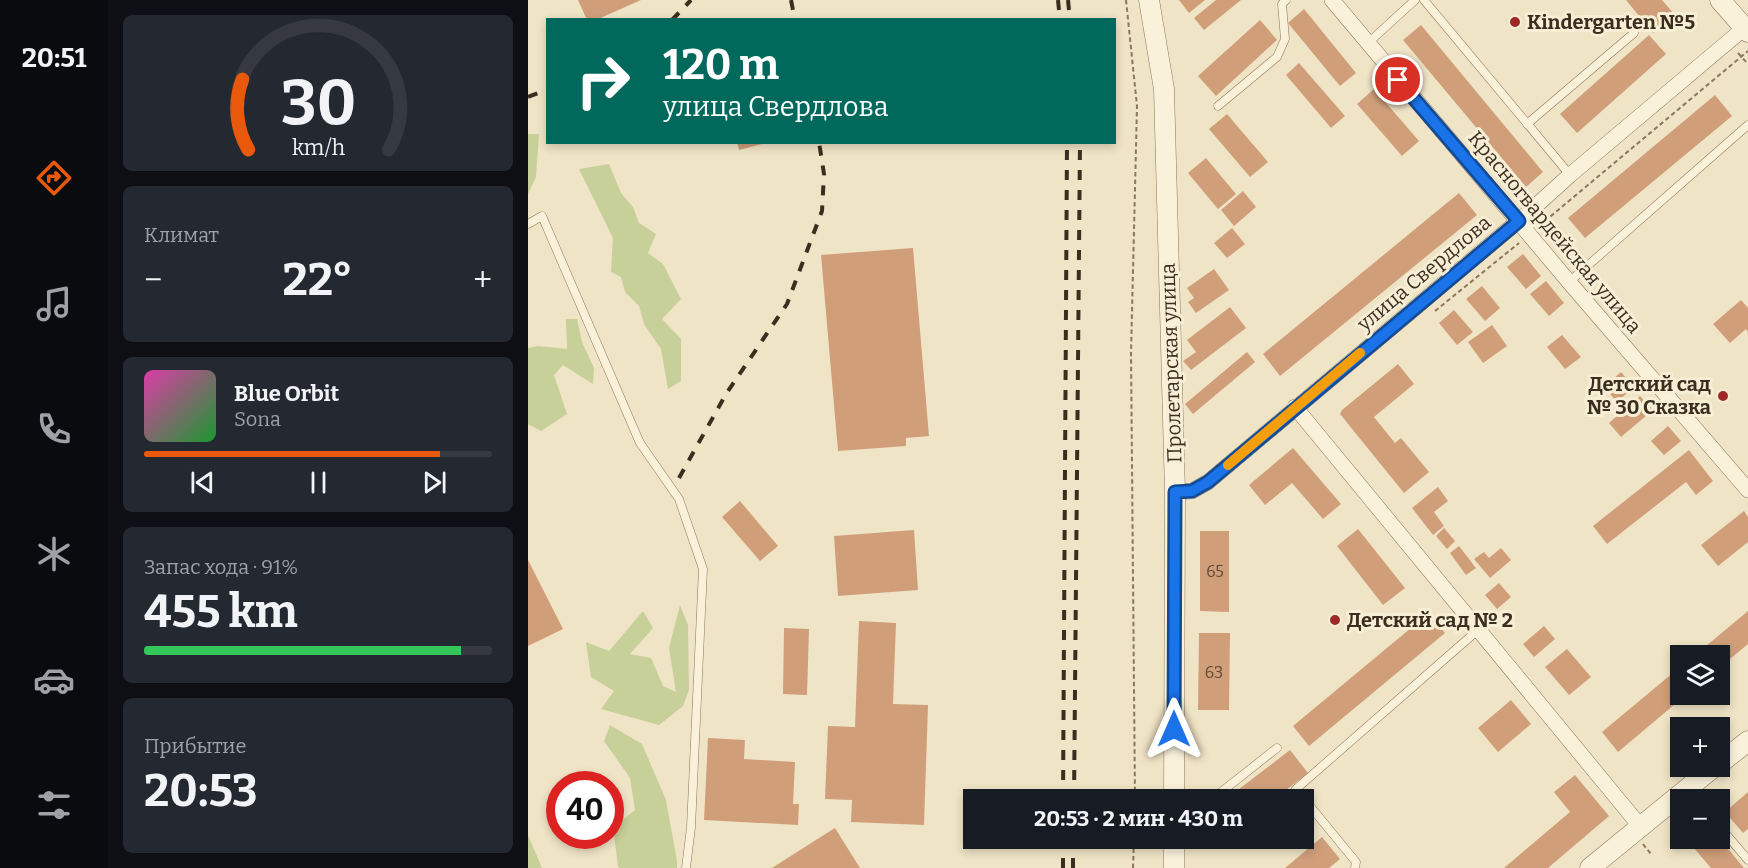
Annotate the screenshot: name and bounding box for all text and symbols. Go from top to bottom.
place label: Kindergarten №5 [1527,10,1695,34]
marker: Kindergarten №5 [1508,15,1522,29]
text: 120 m [663,40,779,90]
text: 20:51 [22,42,86,74]
icon: right [564,42,642,120]
pin [1372,54,1423,105]
icon: arrive [1381,63,1414,96]
text: 30 [280,66,356,141]
text: улица Свердлова [663,91,889,123]
street label: Красногвардейская улица [1463,126,1647,338]
text: km/h [291,135,345,161]
icon: directions [33,157,75,199]
street label: улица Свердлова [1352,210,1496,337]
text: Климат [144,223,219,247]
text: 22° [282,253,353,307]
text: − [144,260,162,300]
text: + [473,260,492,300]
street label: Пролетарская улица [1156,263,1186,463]
icon: music [33,283,75,325]
place label: Детский сад № 30 Сказка [1587,372,1711,419]
text: Blue Orbit [234,380,339,407]
marker: Детский сад № 30 Сказка [1716,389,1730,403]
text: Sona [234,407,281,431]
icon: phone [33,408,75,450]
icon: previous [186,466,219,499]
icon: pause [302,466,335,499]
icon: next [418,466,451,499]
icon: climate [33,533,75,575]
text: Запас хода · 91% [144,555,298,579]
house number: 65 [1206,562,1224,581]
text: 455 km [144,585,298,639]
place label: Детский сад № 2 [1347,608,1513,632]
marker: Детский сад № 2 [1328,613,1342,627]
map controls [1670,645,1730,849]
button: layers [1670,645,1730,705]
icon: car [33,659,75,701]
house number: 63 [1205,663,1223,682]
position arrow [1142,697,1206,761]
button: + [1670,717,1730,777]
text: Прибытие [144,734,246,758]
text: 20:53 [144,764,258,818]
speed limit sign: 40 [546,771,624,849]
icon: filters [33,784,75,826]
button: − [1670,789,1730,849]
text: 20:53 · 2 мин · 430 m [1034,805,1243,832]

